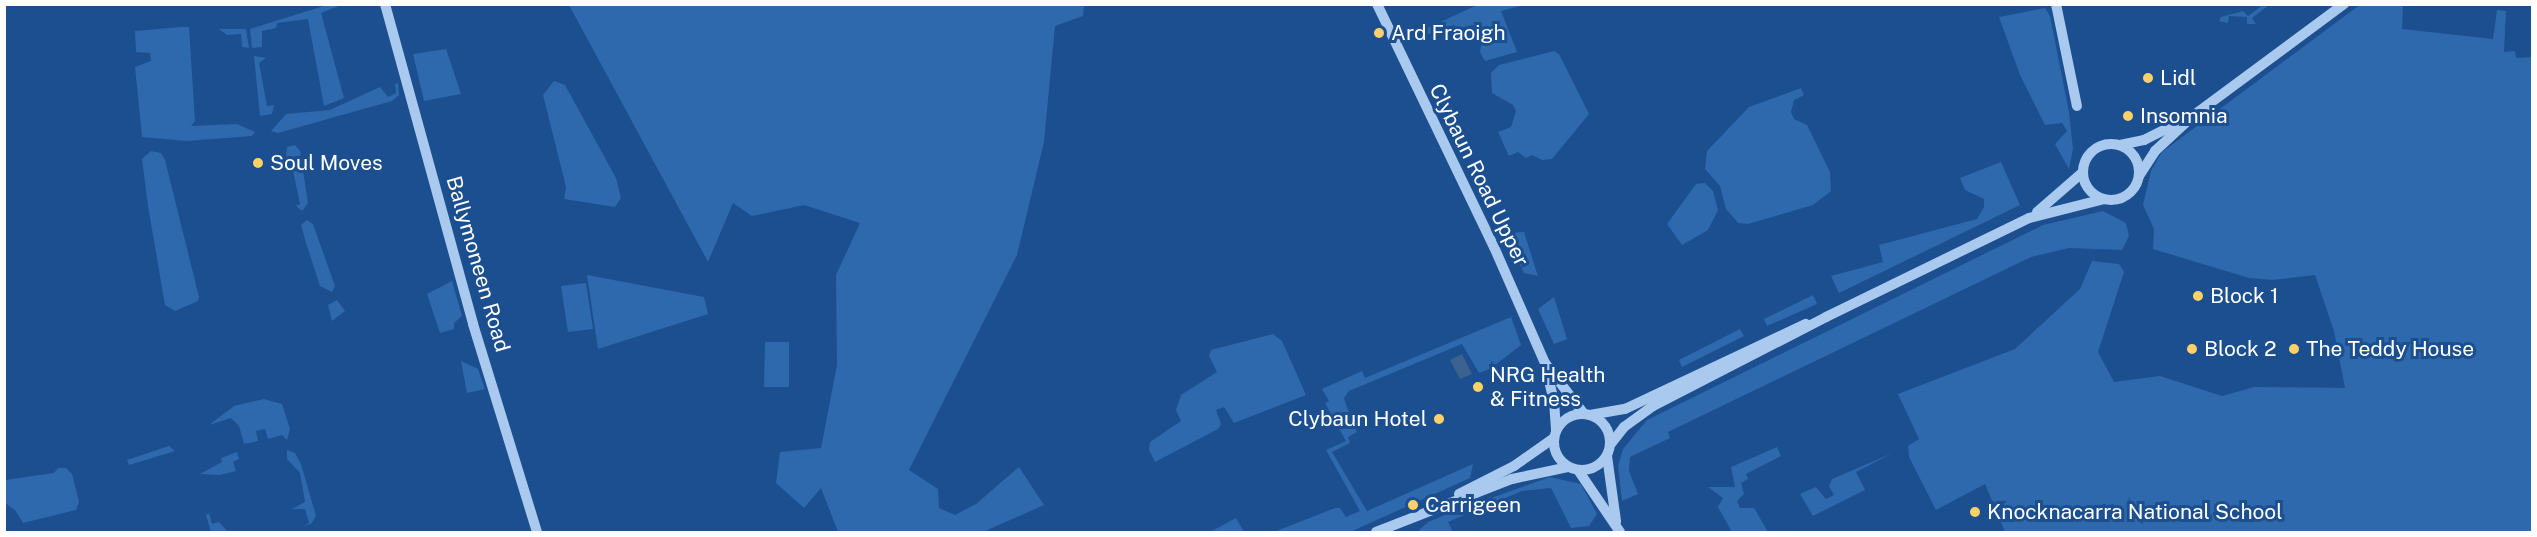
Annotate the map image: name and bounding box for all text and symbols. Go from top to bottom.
place label: Ard Fraoigh [1391,20,1506,46]
marker: Ard Fraoigh [1372,26,1386,40]
place label: Lidl [2160,65,2196,91]
marker: Lidl [2141,71,2155,85]
street label: Clybaun Road Upper [1424,80,1534,270]
place label: Insomnia [2140,103,2228,129]
marker: Insomnia [2121,109,2135,123]
place label: Soul Moves [270,150,383,176]
marker: Soul Moves [251,156,265,170]
street label: Ballymoneen Road [441,173,515,355]
place label: Block 1 [2210,283,2279,309]
marker: Block 1 [2191,289,2205,303]
place label: Block 2 [2204,336,2276,362]
place label: The Teddy House [2306,336,2474,362]
marker: Block 2 [2185,342,2199,356]
marker: The Teddy House [2287,342,2301,356]
place label: NRG Health & Fitness [1490,362,1605,412]
marker: NRG Health & Fitness [1471,380,1485,394]
place label: Clybaun Hotel [1288,406,1427,432]
marker: Clybaun Hotel [1432,412,1446,426]
place label: Carrigeen [1425,492,1521,518]
marker: Carrigeen [1406,498,1420,512]
place label: Knocknacarra National School [1987,499,2283,525]
marker: Knocknacarra National School [1968,505,1982,519]

